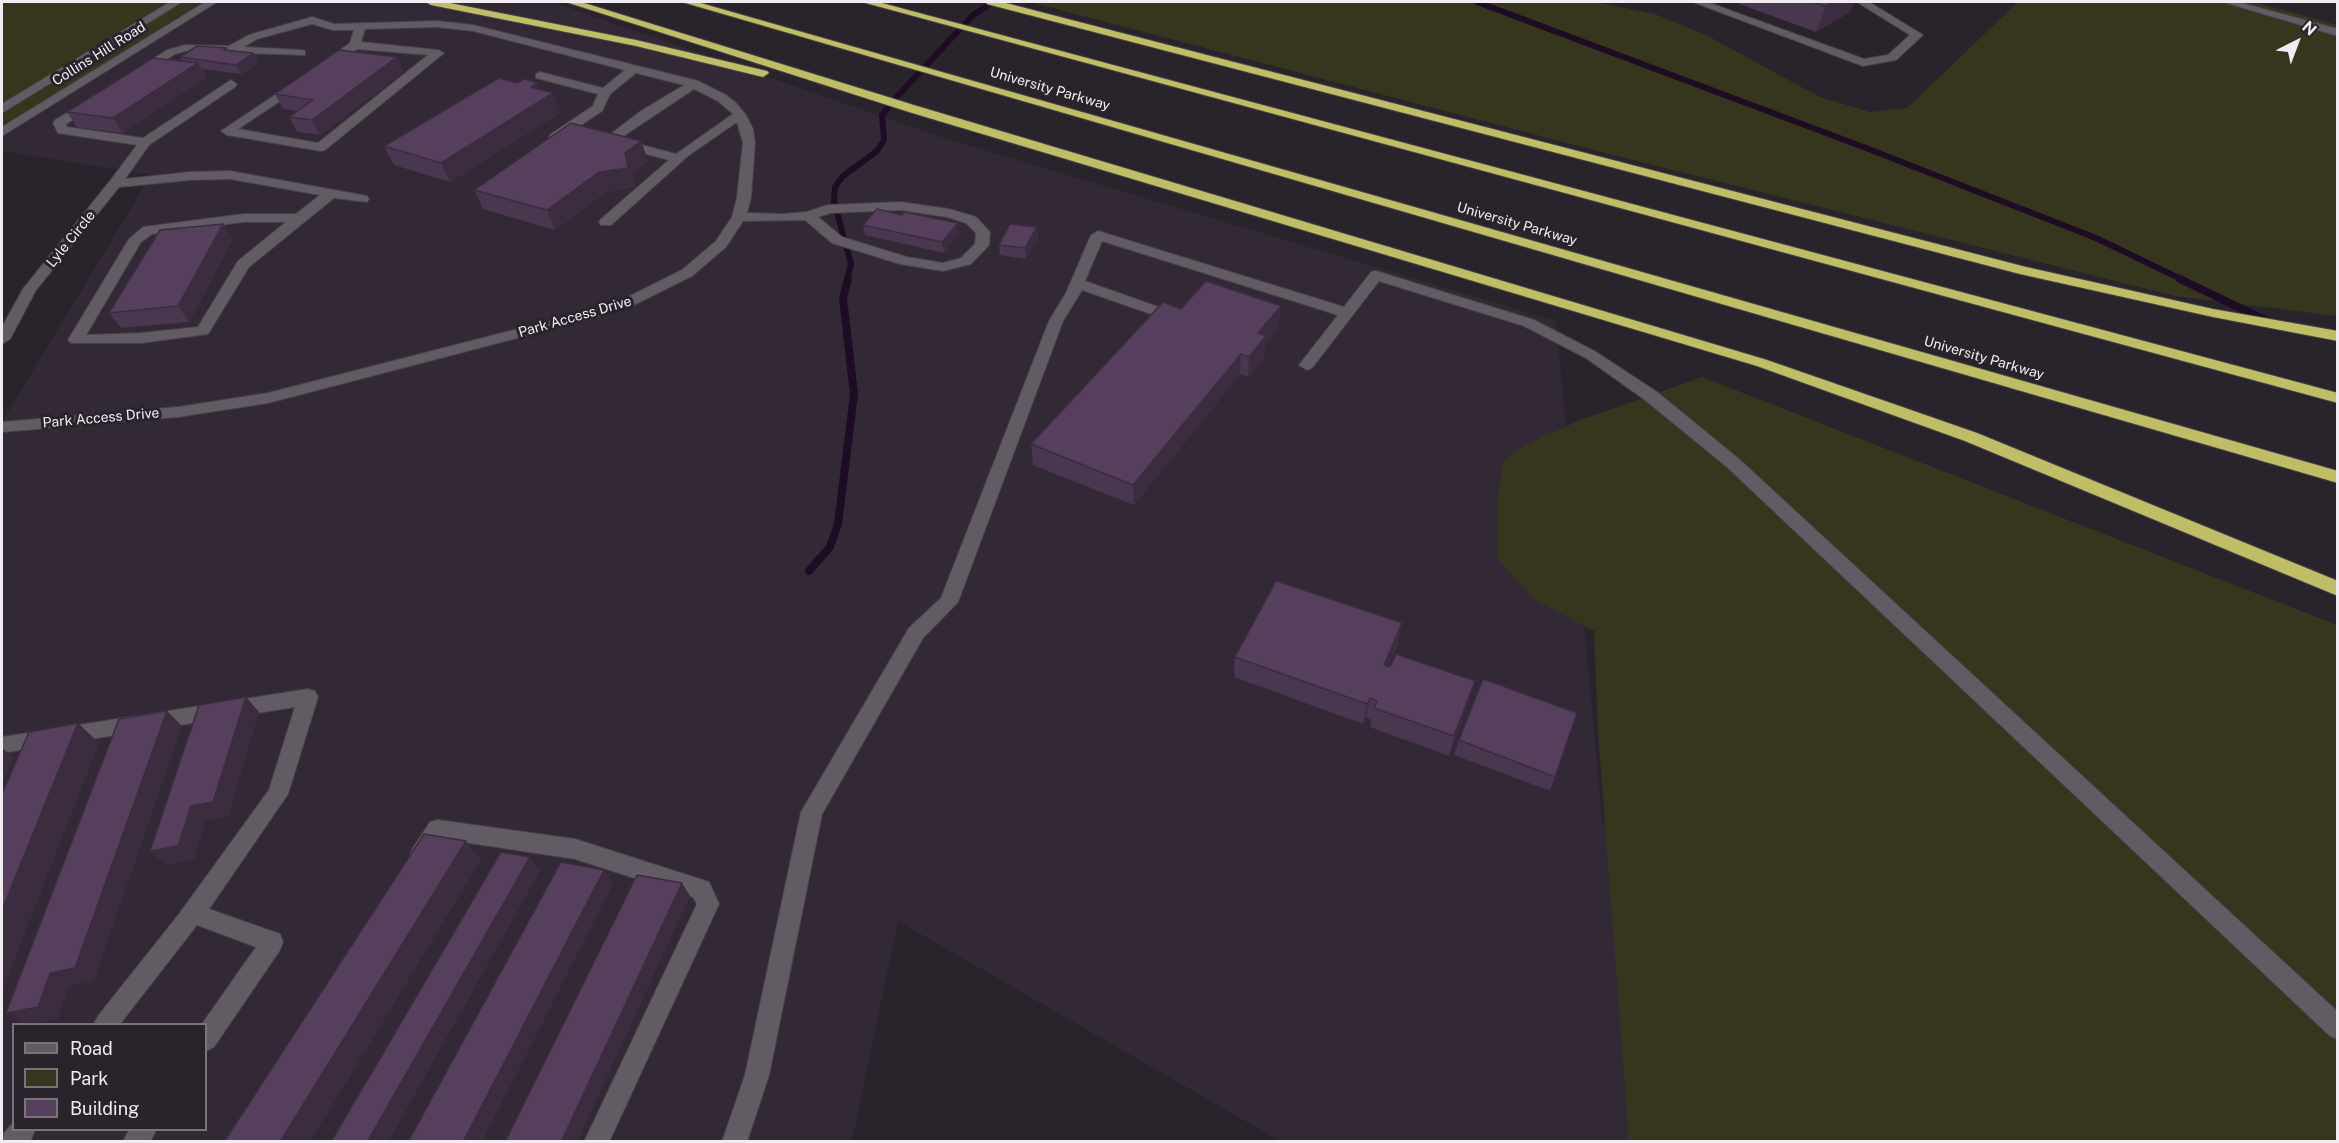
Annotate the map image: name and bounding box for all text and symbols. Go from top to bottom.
north arrow [2267,12,2327,72]
text: N [2298,17,2320,39]
street label: Collins Hill Road [49,19,149,89]
street label: University Parkway [988,64,1112,114]
street label: University Parkway [1455,199,1579,249]
street label: Lyle Circle [43,207,99,271]
street label: Park Access Drive [516,293,634,341]
street label: University Parkway [1922,333,2046,383]
street label: Park Access Drive [42,405,160,431]
legend [12,1023,207,1131]
text: Road [70,1038,113,1059]
text: Park [70,1068,108,1089]
text: Building [70,1098,139,1119]

